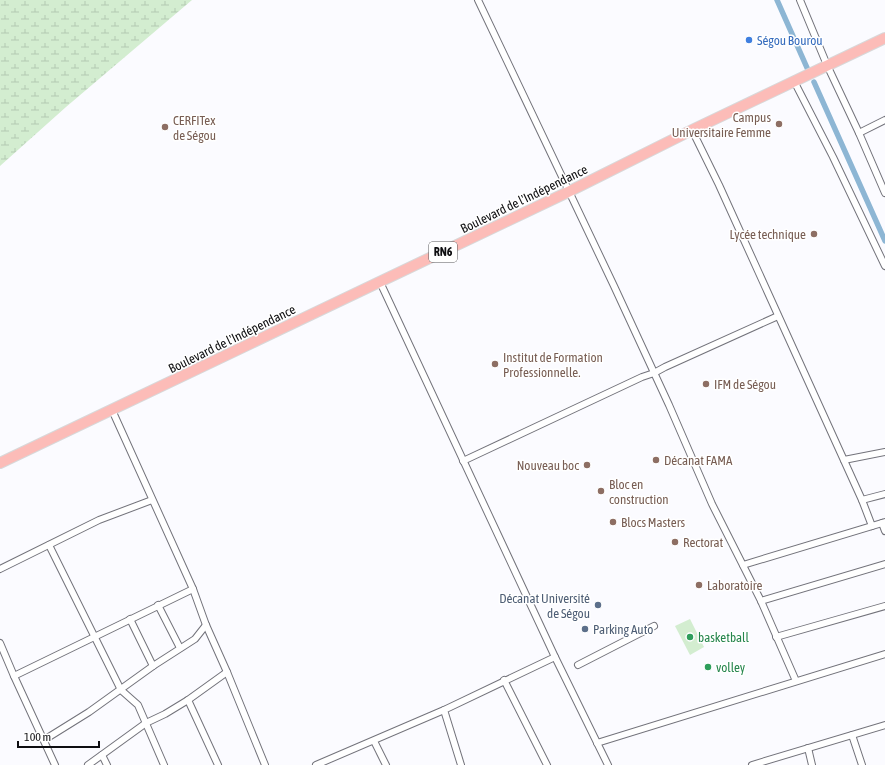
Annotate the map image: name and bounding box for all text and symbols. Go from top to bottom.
place label: Ségou Bourou [757,33,823,48]
marker: Ségou Bourou [744,35,754,45]
place label: Campus Universitaire Femme [672,110,771,140]
place label: CERFITex de Ségou [173,113,216,143]
marker: Campus Universitaire Femme [774,119,784,129]
marker: CERFITex de Ségou [160,122,170,132]
street label: Boulevard de l'Indépendance [458,162,590,236]
place label: Lycée technique [730,227,806,242]
marker: Lycée technique [809,229,819,239]
road number: RN6 [429,242,457,262]
street label: Boulevard de l'Indépendance [166,302,298,376]
place label: Institut de Formation Professionnelle. [503,350,603,380]
marker: Institut de Formation Professionnelle. [490,359,500,369]
place label: IFM de Ségou [714,377,776,392]
marker: IFM de Ségou [701,379,711,389]
place label: Décanat FAMA [664,453,733,468]
marker: Décanat FAMA [651,455,661,465]
place label: Nouveau boc [517,458,579,473]
marker: Nouveau boc [582,460,592,470]
place label: Bloc en construction [609,477,669,507]
marker: Bloc en construction [596,486,606,496]
place label: Blocs Masters [621,515,685,530]
marker: Blocs Masters [608,517,618,527]
place label: Rectorat [683,535,723,550]
marker: Rectorat [670,537,680,547]
place label: Laboratoire [707,578,763,593]
marker: Laboratoire [694,580,704,590]
place label: Décanat Université de Ségou [499,591,590,621]
marker: Décanat Université de Ségou [593,600,603,610]
place label: Parking Auto [593,622,653,637]
marker: Parking Auto [580,624,590,634]
place label: basketball [698,630,750,645]
marker: basketball [685,632,695,642]
place label: volley [716,660,746,675]
marker: volley [703,662,713,672]
scale bar [18,723,99,749]
text: 100 m [24,730,51,744]

